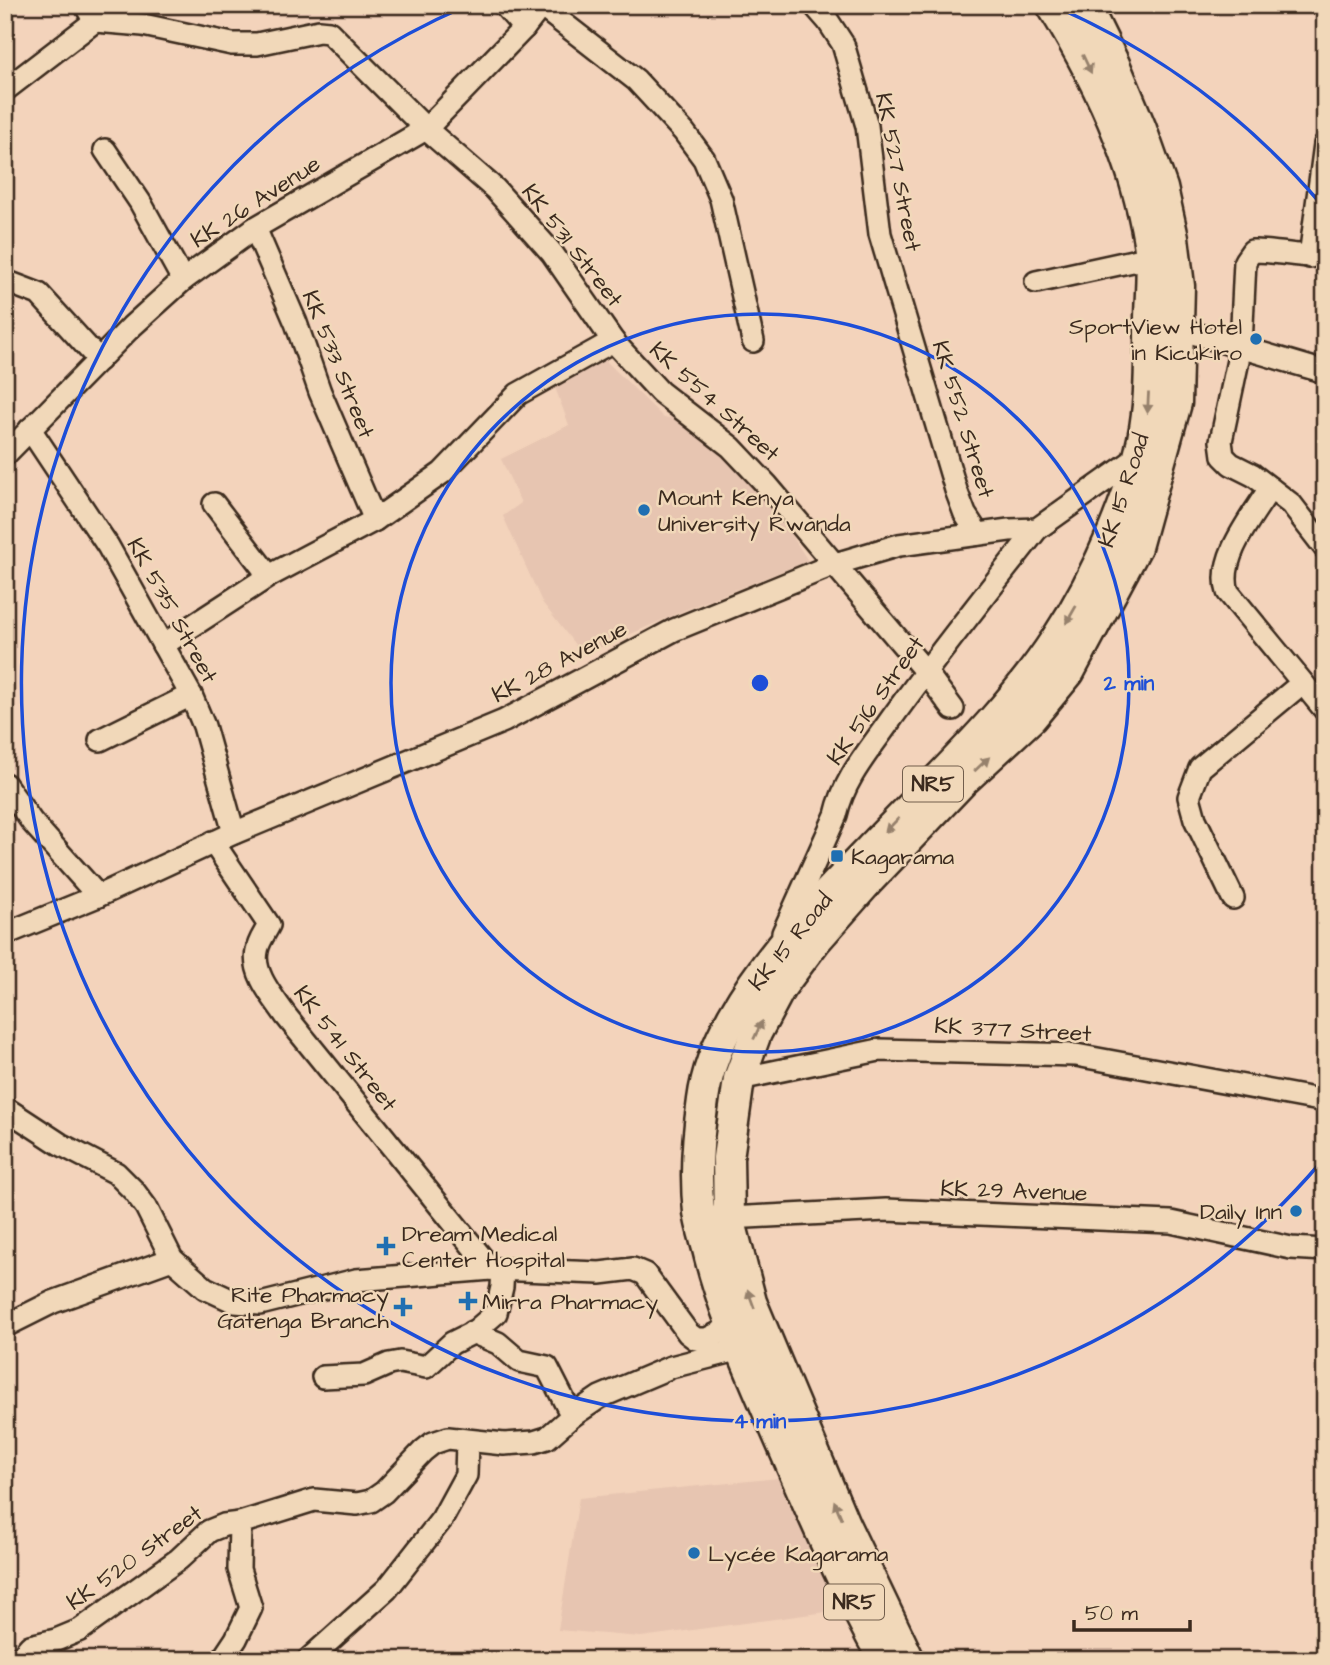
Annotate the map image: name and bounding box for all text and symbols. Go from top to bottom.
one-way arrow [1081,54,1093,74]
street label: KK 527 Street [867,90,929,255]
street label: KK 26 Avenue [185,148,327,256]
street label: KK 531 Street [514,177,631,314]
street label: KK 533 Street [294,286,383,444]
place label: SportView Hotel in Kicukiro [1069,311,1242,369]
marker: SportView Hotel in Kicukiro [1248,331,1264,347]
street label: KK 554 Street [642,334,787,469]
street label: KK 552 Street [924,337,1002,503]
one-way arrow [1142,392,1153,414]
street label: KK 15 Road [1090,429,1158,552]
place label: Mount Kenya University Rwanda [658,482,851,541]
marker: Mount Kenya University Rwanda [636,502,652,518]
street label: KK 535 Street [119,532,226,689]
one-way arrow [1065,605,1077,625]
street label: KK 28 Avenue [486,613,633,711]
street label: KK 516 Street [819,629,933,772]
text: 2 min [1103,669,1155,698]
centre of rings [748,671,772,695]
one-way arrow [973,756,990,772]
road number: NR5 [903,766,963,802]
one-way arrow [885,816,901,833]
place label: Kagarama [851,841,954,874]
marker: Kagarama [829,848,845,864]
street label: KK 15 Road [741,885,841,998]
street label: KK 541 Street [286,979,405,1119]
street label: KK 377 Street [934,1010,1093,1050]
one-way arrow [752,1020,764,1040]
street label: KK 29 Avenue [940,1172,1088,1210]
place label: Daily Inn [1200,1196,1282,1229]
marker: Daily Inn [1288,1203,1304,1219]
place label: Dream Medical Center Hospital [402,1218,565,1276]
marker: Dream Medical Center Hospital [376,1236,396,1256]
place label: Rite Pharmacy Gatenga Branch [217,1279,390,1338]
place label: Mirra Pharmacy [482,1286,658,1319]
one-way arrow [745,1289,756,1310]
marker: Mirra Pharmacy [460,1293,476,1309]
marker: Rite Pharmacy Gatenga Branch [395,1299,411,1315]
text: 4 min [734,1407,787,1436]
street label: KK 520 Street [60,1497,210,1618]
one-way arrow [832,1499,843,1520]
place label: Lycée Kagarama [708,1538,889,1571]
marker: Lycée Kagarama [686,1545,702,1561]
road number: NR5 [824,1584,884,1620]
scale bar [1074,1588,1190,1632]
text: 50 m [1085,1599,1139,1628]

